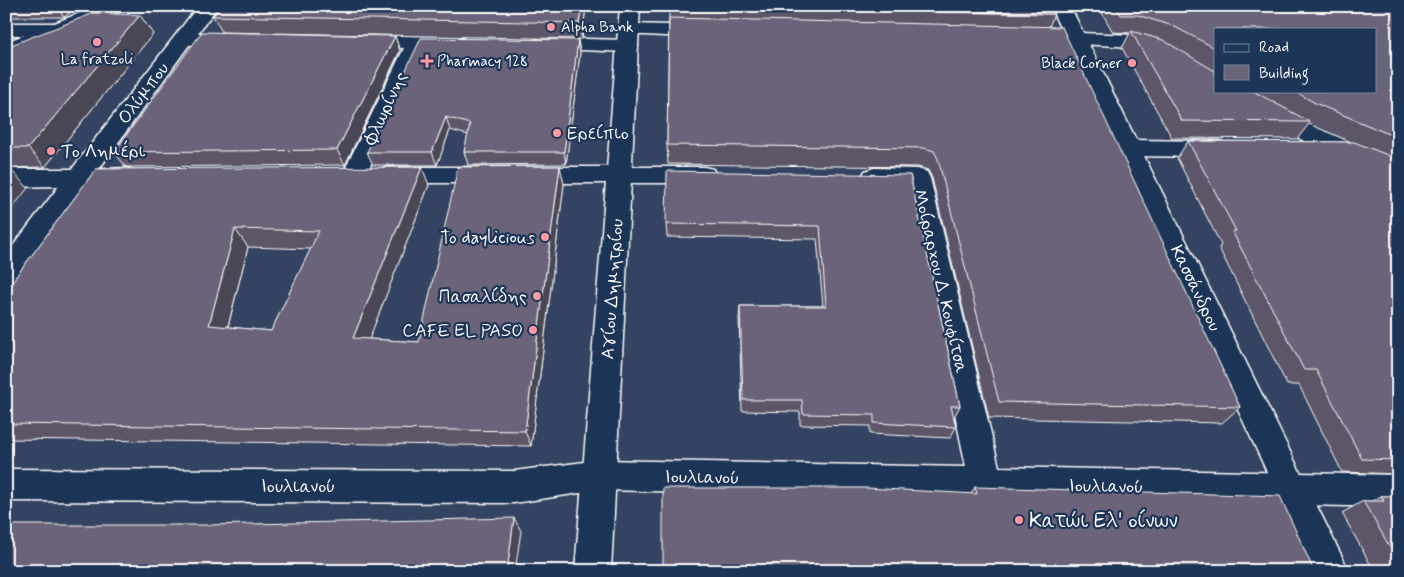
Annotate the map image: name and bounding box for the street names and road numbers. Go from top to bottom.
street label: Ολύμπου [113,58,175,129]
street label: Φλωρίνης [358,68,413,150]
street label: Μοίραρχου Δ. Κουφίτσα [907,187,973,376]
street label: Αγίου Δημητρίου [596,218,630,360]
street label: Κασσάνδρου [1164,241,1226,336]
street label: Ιουλιανού [664,465,739,491]
street label: Ιουλιανού [1068,474,1143,500]
street label: Ιουλιανού [261,475,335,499]

